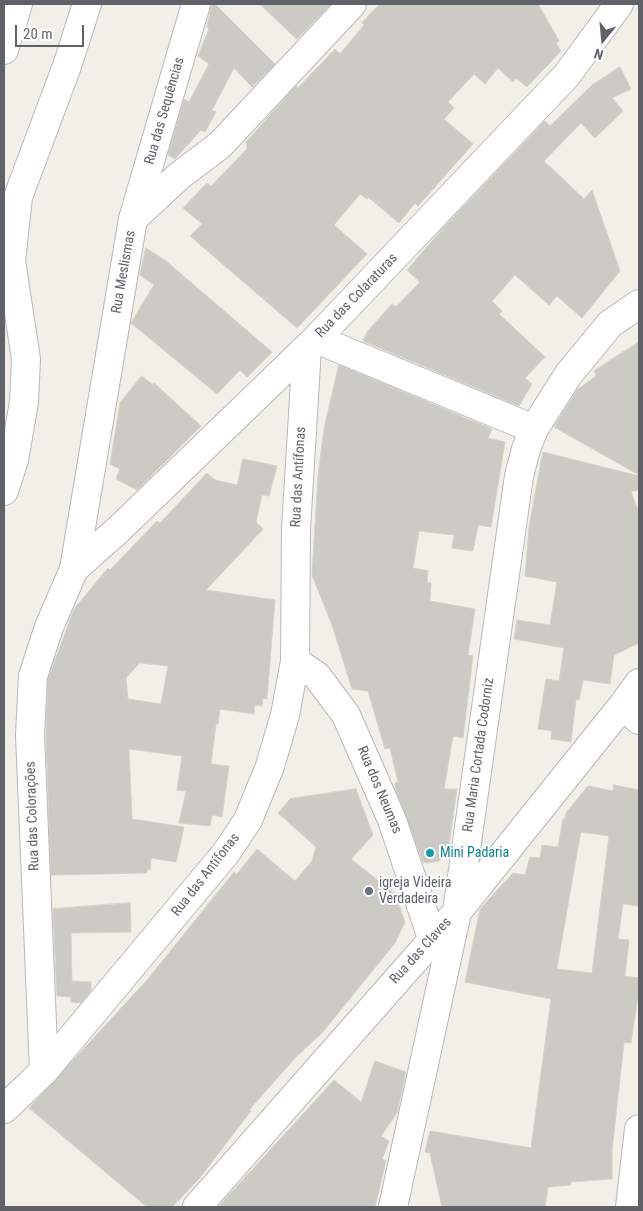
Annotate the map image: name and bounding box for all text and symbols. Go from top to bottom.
scale bar [18,15,86,47]
north arrow [578,15,628,65]
text: 20 m [23,25,53,43]
text: N [592,45,605,63]
street label: Rua das Sequências [142,55,188,167]
street label: Rua Meslismas [108,229,140,315]
street label: Rua das Colaraturas [312,250,402,342]
street label: Rua das Antífonas [288,426,310,528]
street label: Rua Maria Cortada Codorniz [460,677,498,833]
street label: Rua dos Neumas [353,744,405,836]
street label: Rua das Colorações [23,761,43,871]
street label: Rua das Antífonas [168,830,244,920]
place label: Mini Padaria [440,845,509,861]
marker: Mini Padaria [424,847,436,859]
place label: igreja Videira Verdadeira [379,875,451,908]
marker: igreja Videira Verdadeira [363,885,375,897]
street label: Rua das Claves [387,914,455,988]

